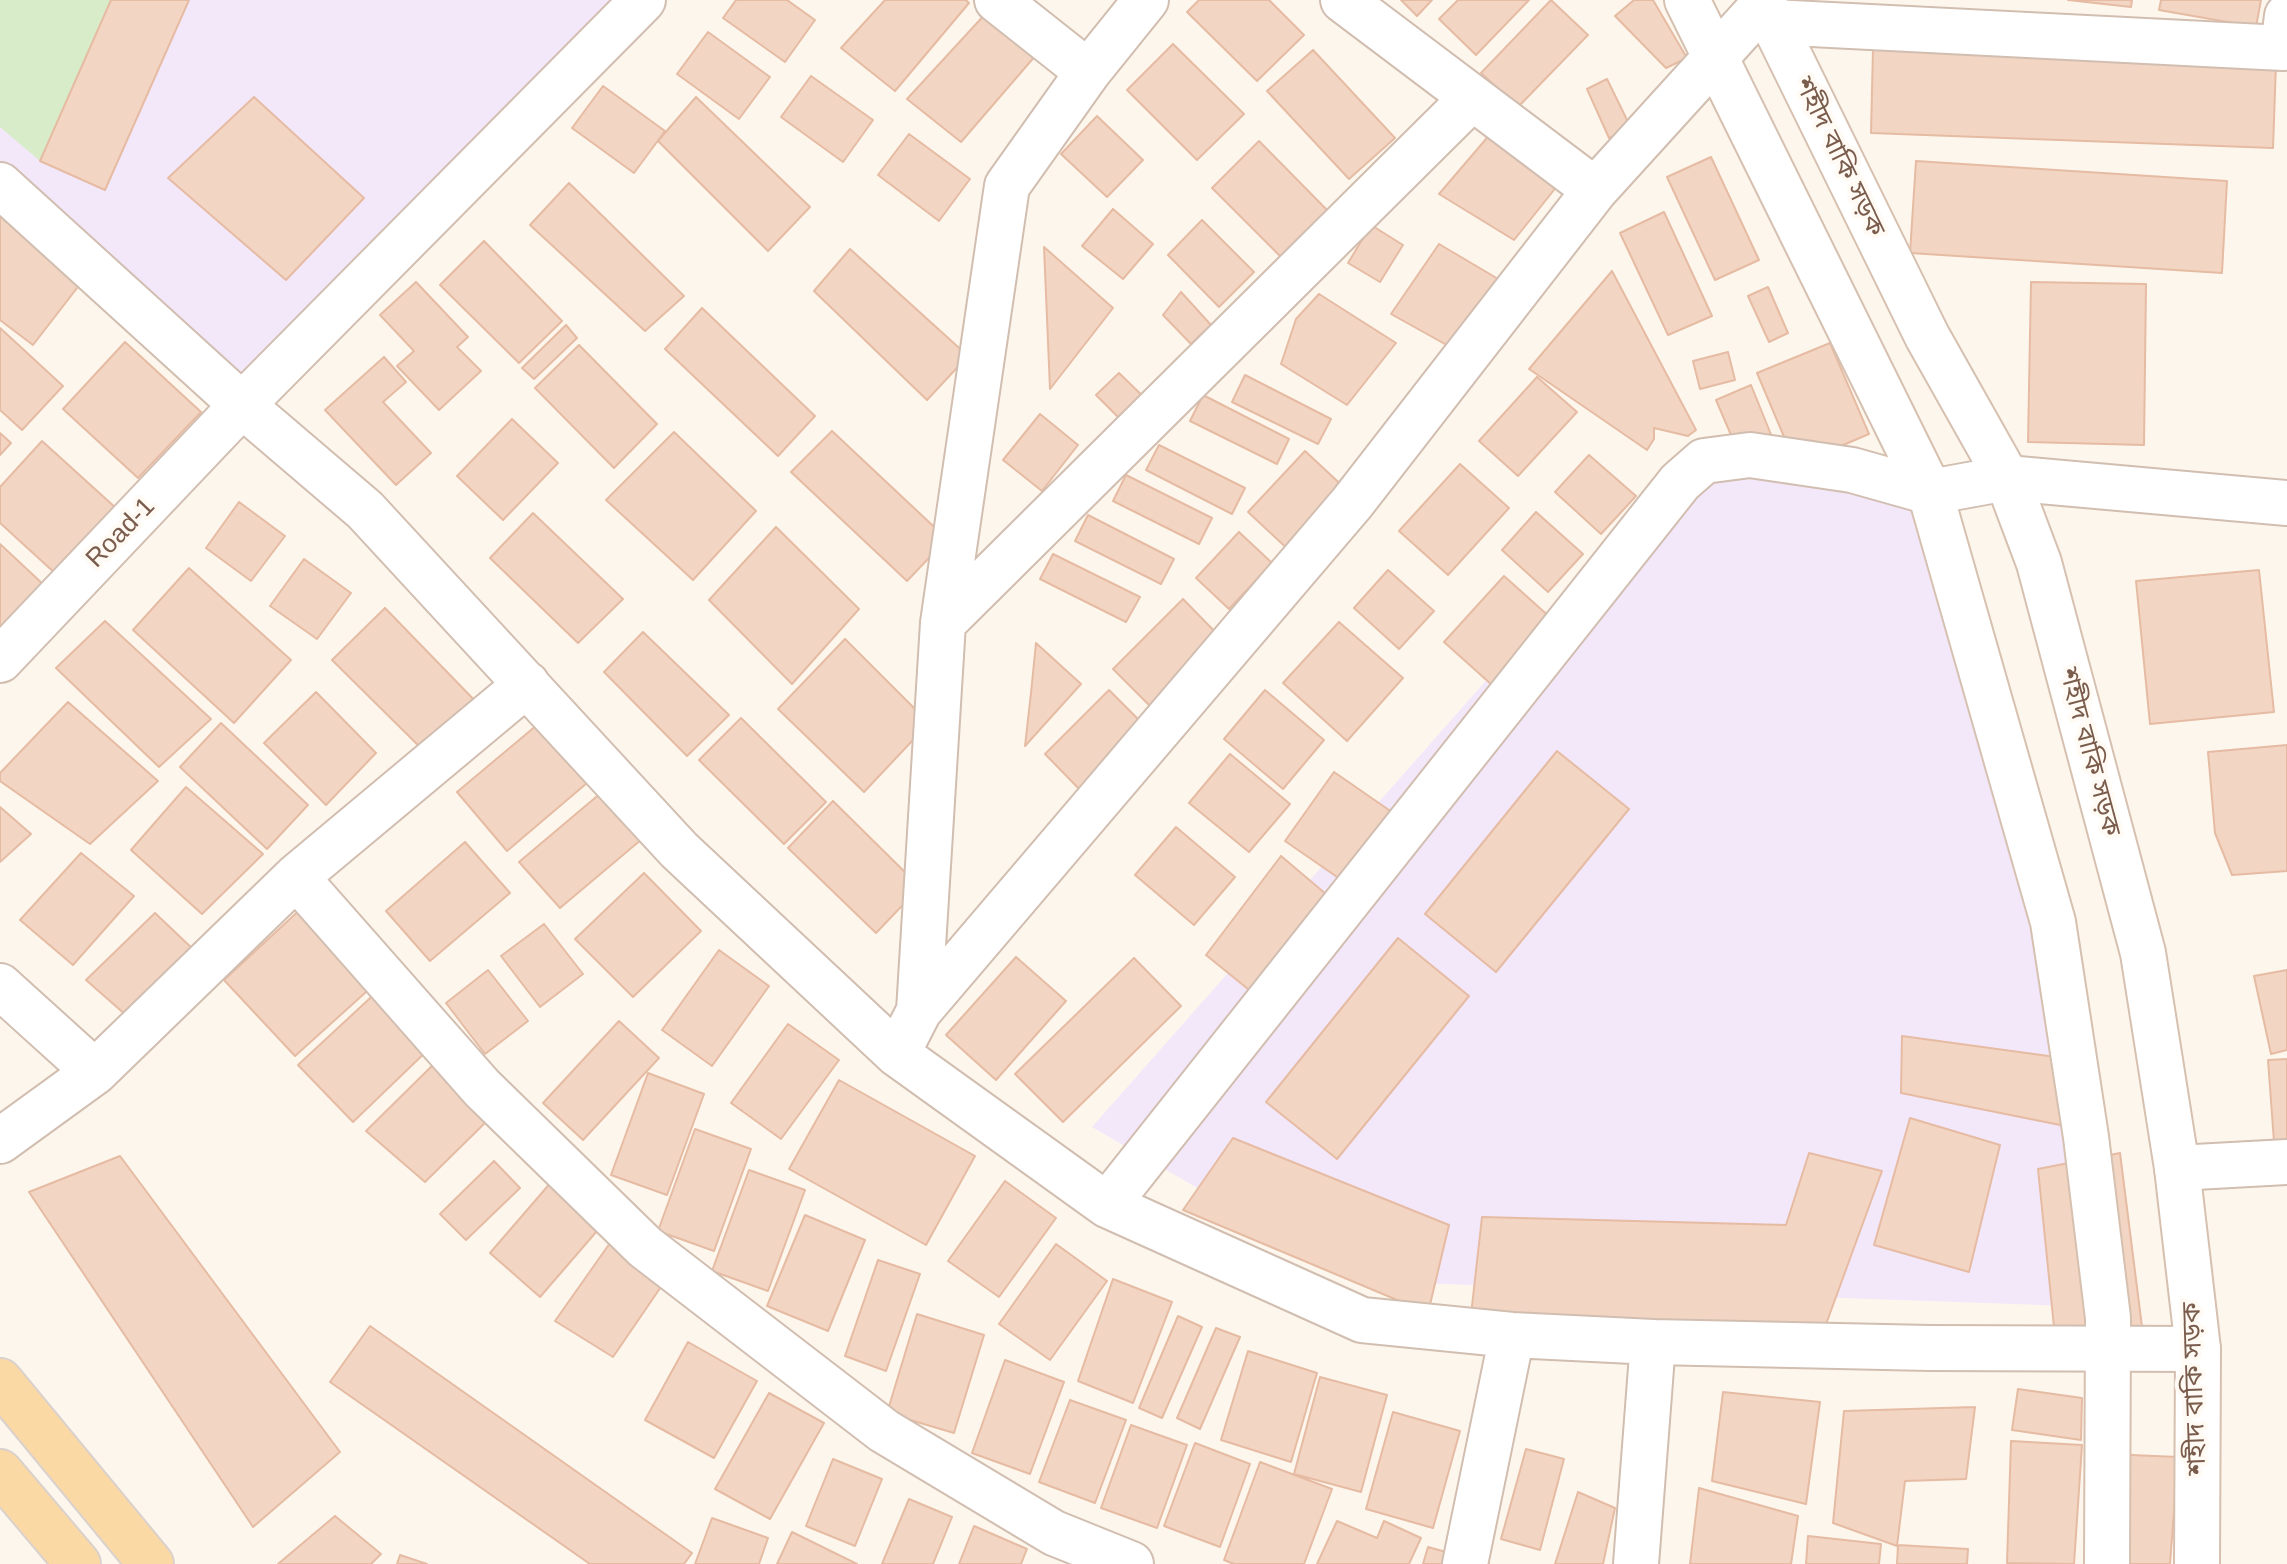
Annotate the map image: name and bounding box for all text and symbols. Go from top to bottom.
street label: শহীদ বাকি সড়ক [1787,72,1891,242]
street label: Road-1 [80,491,162,575]
street label: শহীদ বাকি সড়ক [2052,664,2126,840]
street label: শহীদ বাকি সড়ক [2176,1302,2214,1476]

